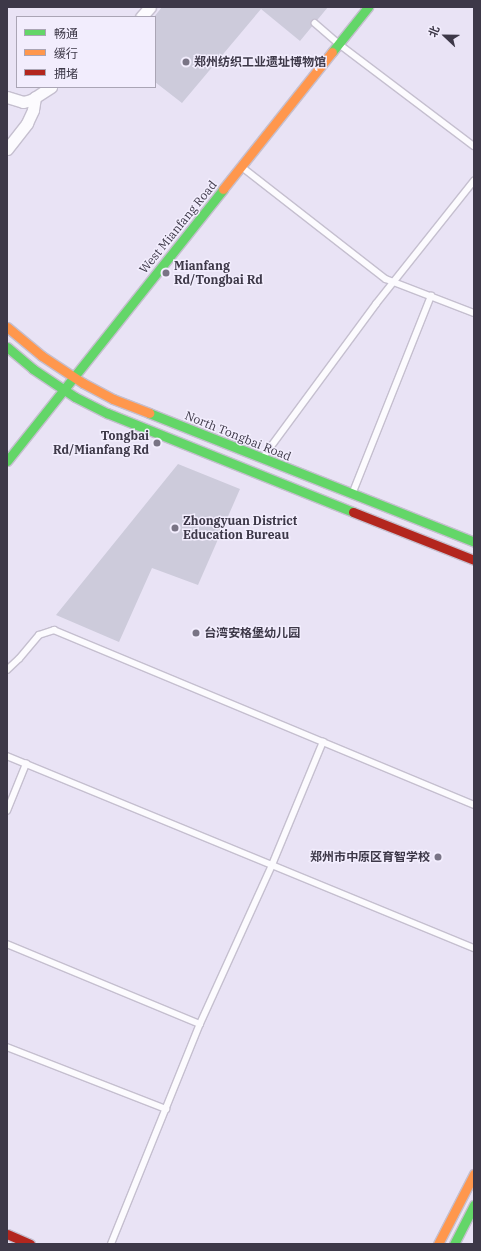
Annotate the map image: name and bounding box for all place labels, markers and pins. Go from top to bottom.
place label: 郑州纺织工业遗址博物馆 [194,55,326,69]
marker: 郑州纺织工业遗址博物馆 [181,57,191,67]
place label: Mianfang Rd/Tongbai Rd [174,259,263,287]
marker: Mianfang Rd/Tongbai Rd [161,268,171,278]
place label: Tongbai Rd/Mianfang Rd [53,429,149,457]
marker: Tongbai Rd/Mianfang Rd [152,438,162,448]
place label: Zhongyuan District Education Bureau [183,514,297,542]
marker: Zhongyuan District Education Bureau [170,523,180,533]
place label: 台湾安格堡幼儿园 [204,626,300,640]
marker: 台湾安格堡幼儿园 [191,628,201,638]
place label: 郑州市中原区育智学校 [310,850,430,864]
marker: 郑州市中原区育智学校 [433,852,443,862]

